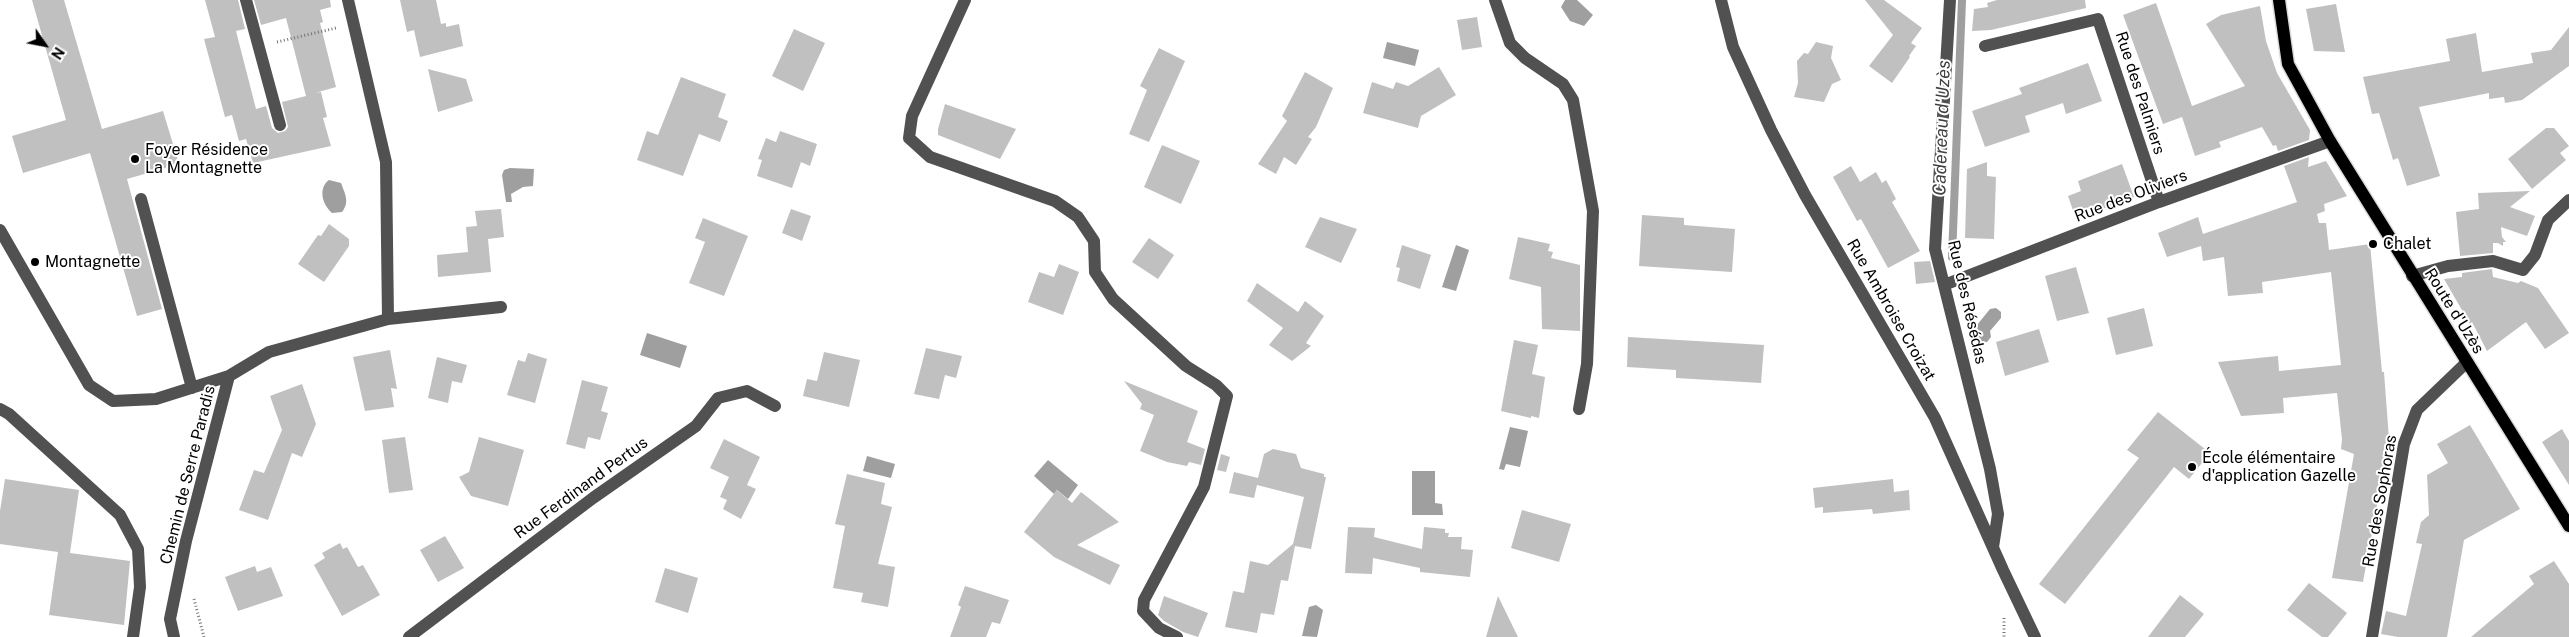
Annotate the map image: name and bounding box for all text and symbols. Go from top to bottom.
north arrow [20,20,70,70]
street label: Rue des Palmiers [2111,29,2169,157]
text: N [48,44,67,62]
water label: Cadereau d'Uzès [1929,60,1955,196]
place label: Foyer Résidence La Montagnette [145,140,268,178]
marker: Foyer Résidence La Montagnette [129,153,141,165]
street label: Rue des Oliviers [2072,166,2190,226]
place label: Chalet [2383,234,2431,254]
street label: Rue Ambroise Croizat [1843,236,1939,384]
street label: Rue des Résédas [1943,238,1991,366]
marker: Chalet [2367,238,2379,250]
place label: Montagnette [45,252,140,272]
marker: Montagnette [29,256,41,268]
street label: Route d'Uzès [2420,265,2488,357]
street label: Chemin de Serre Paradis [157,384,219,566]
street label: Rue Ferdinand Pertus [510,433,652,543]
street label: Rue des Sophoras [2359,433,2401,569]
place label: École élémentaire d'application Gazelle [2202,448,2356,486]
marker: École élémentaire d'application Gazelle [2186,461,2198,473]

